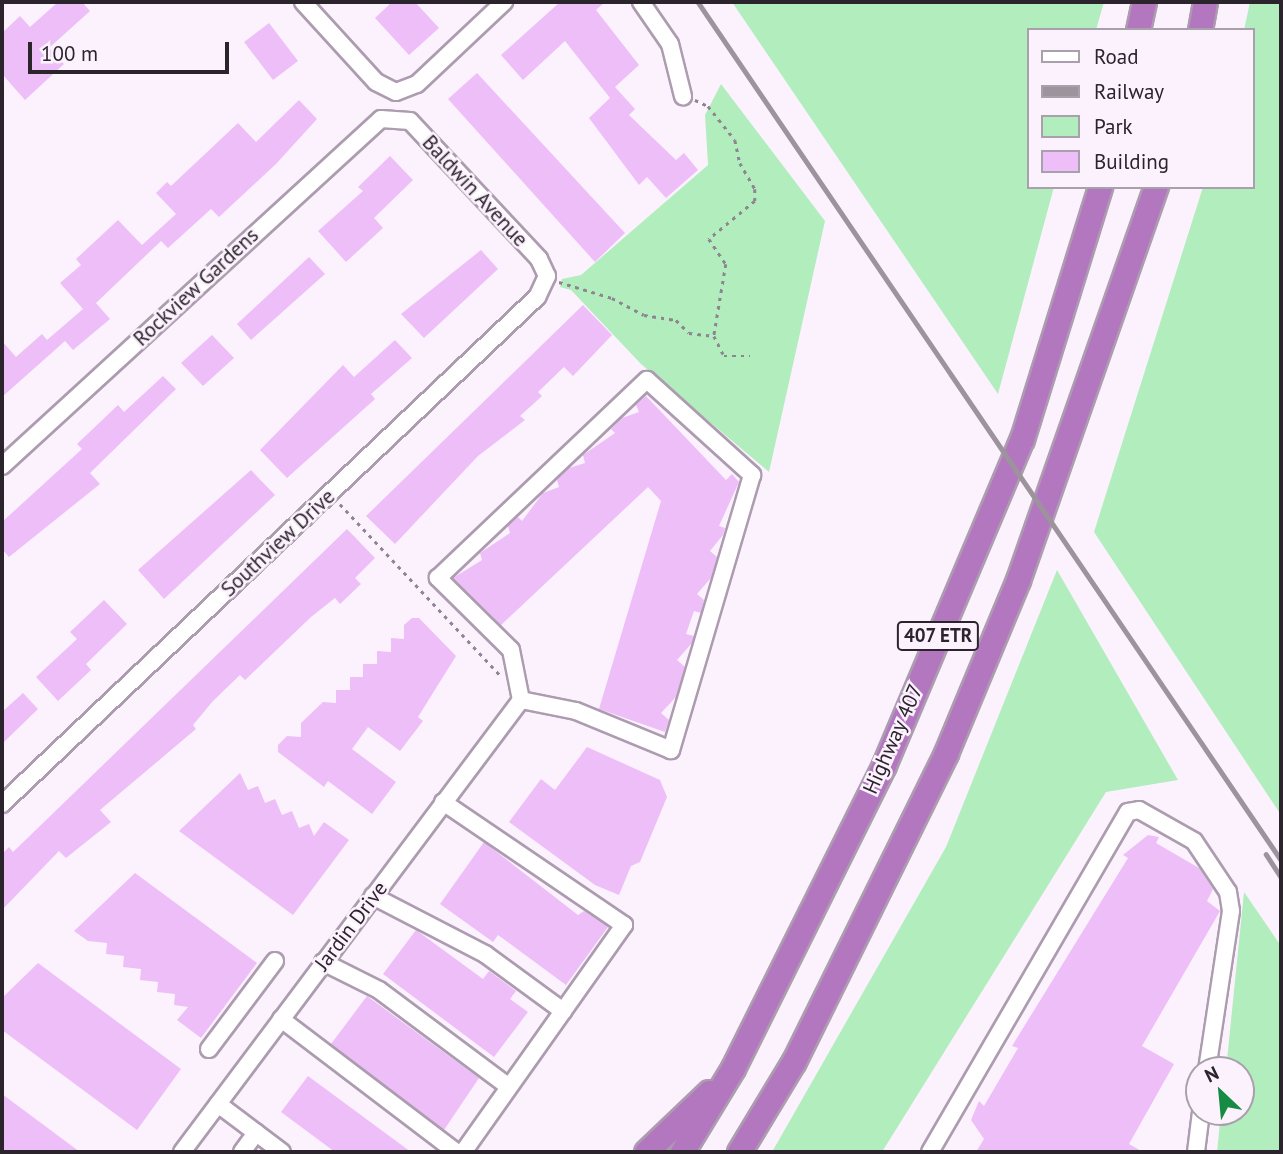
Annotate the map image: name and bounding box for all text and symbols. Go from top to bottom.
scale bar [32,28,233,72]
legend [1028,28,1255,189]
text: 100 m [41,40,98,67]
text: Road [1094,43,1138,70]
text: Railway [1094,78,1164,105]
text: Park [1094,113,1133,140]
street label: Baldwin Avenue [417,130,533,252]
text: Building [1094,148,1169,175]
street label: Rockview Gardens [128,223,264,351]
street label: Southview Drive [216,484,340,602]
road number: 407 ETR [896,621,980,652]
street label: Highway 407 [857,680,929,798]
street label: Jardin Drive [309,877,393,975]
north arrow [1185,1056,1255,1126]
text: N [1201,1060,1223,1087]

